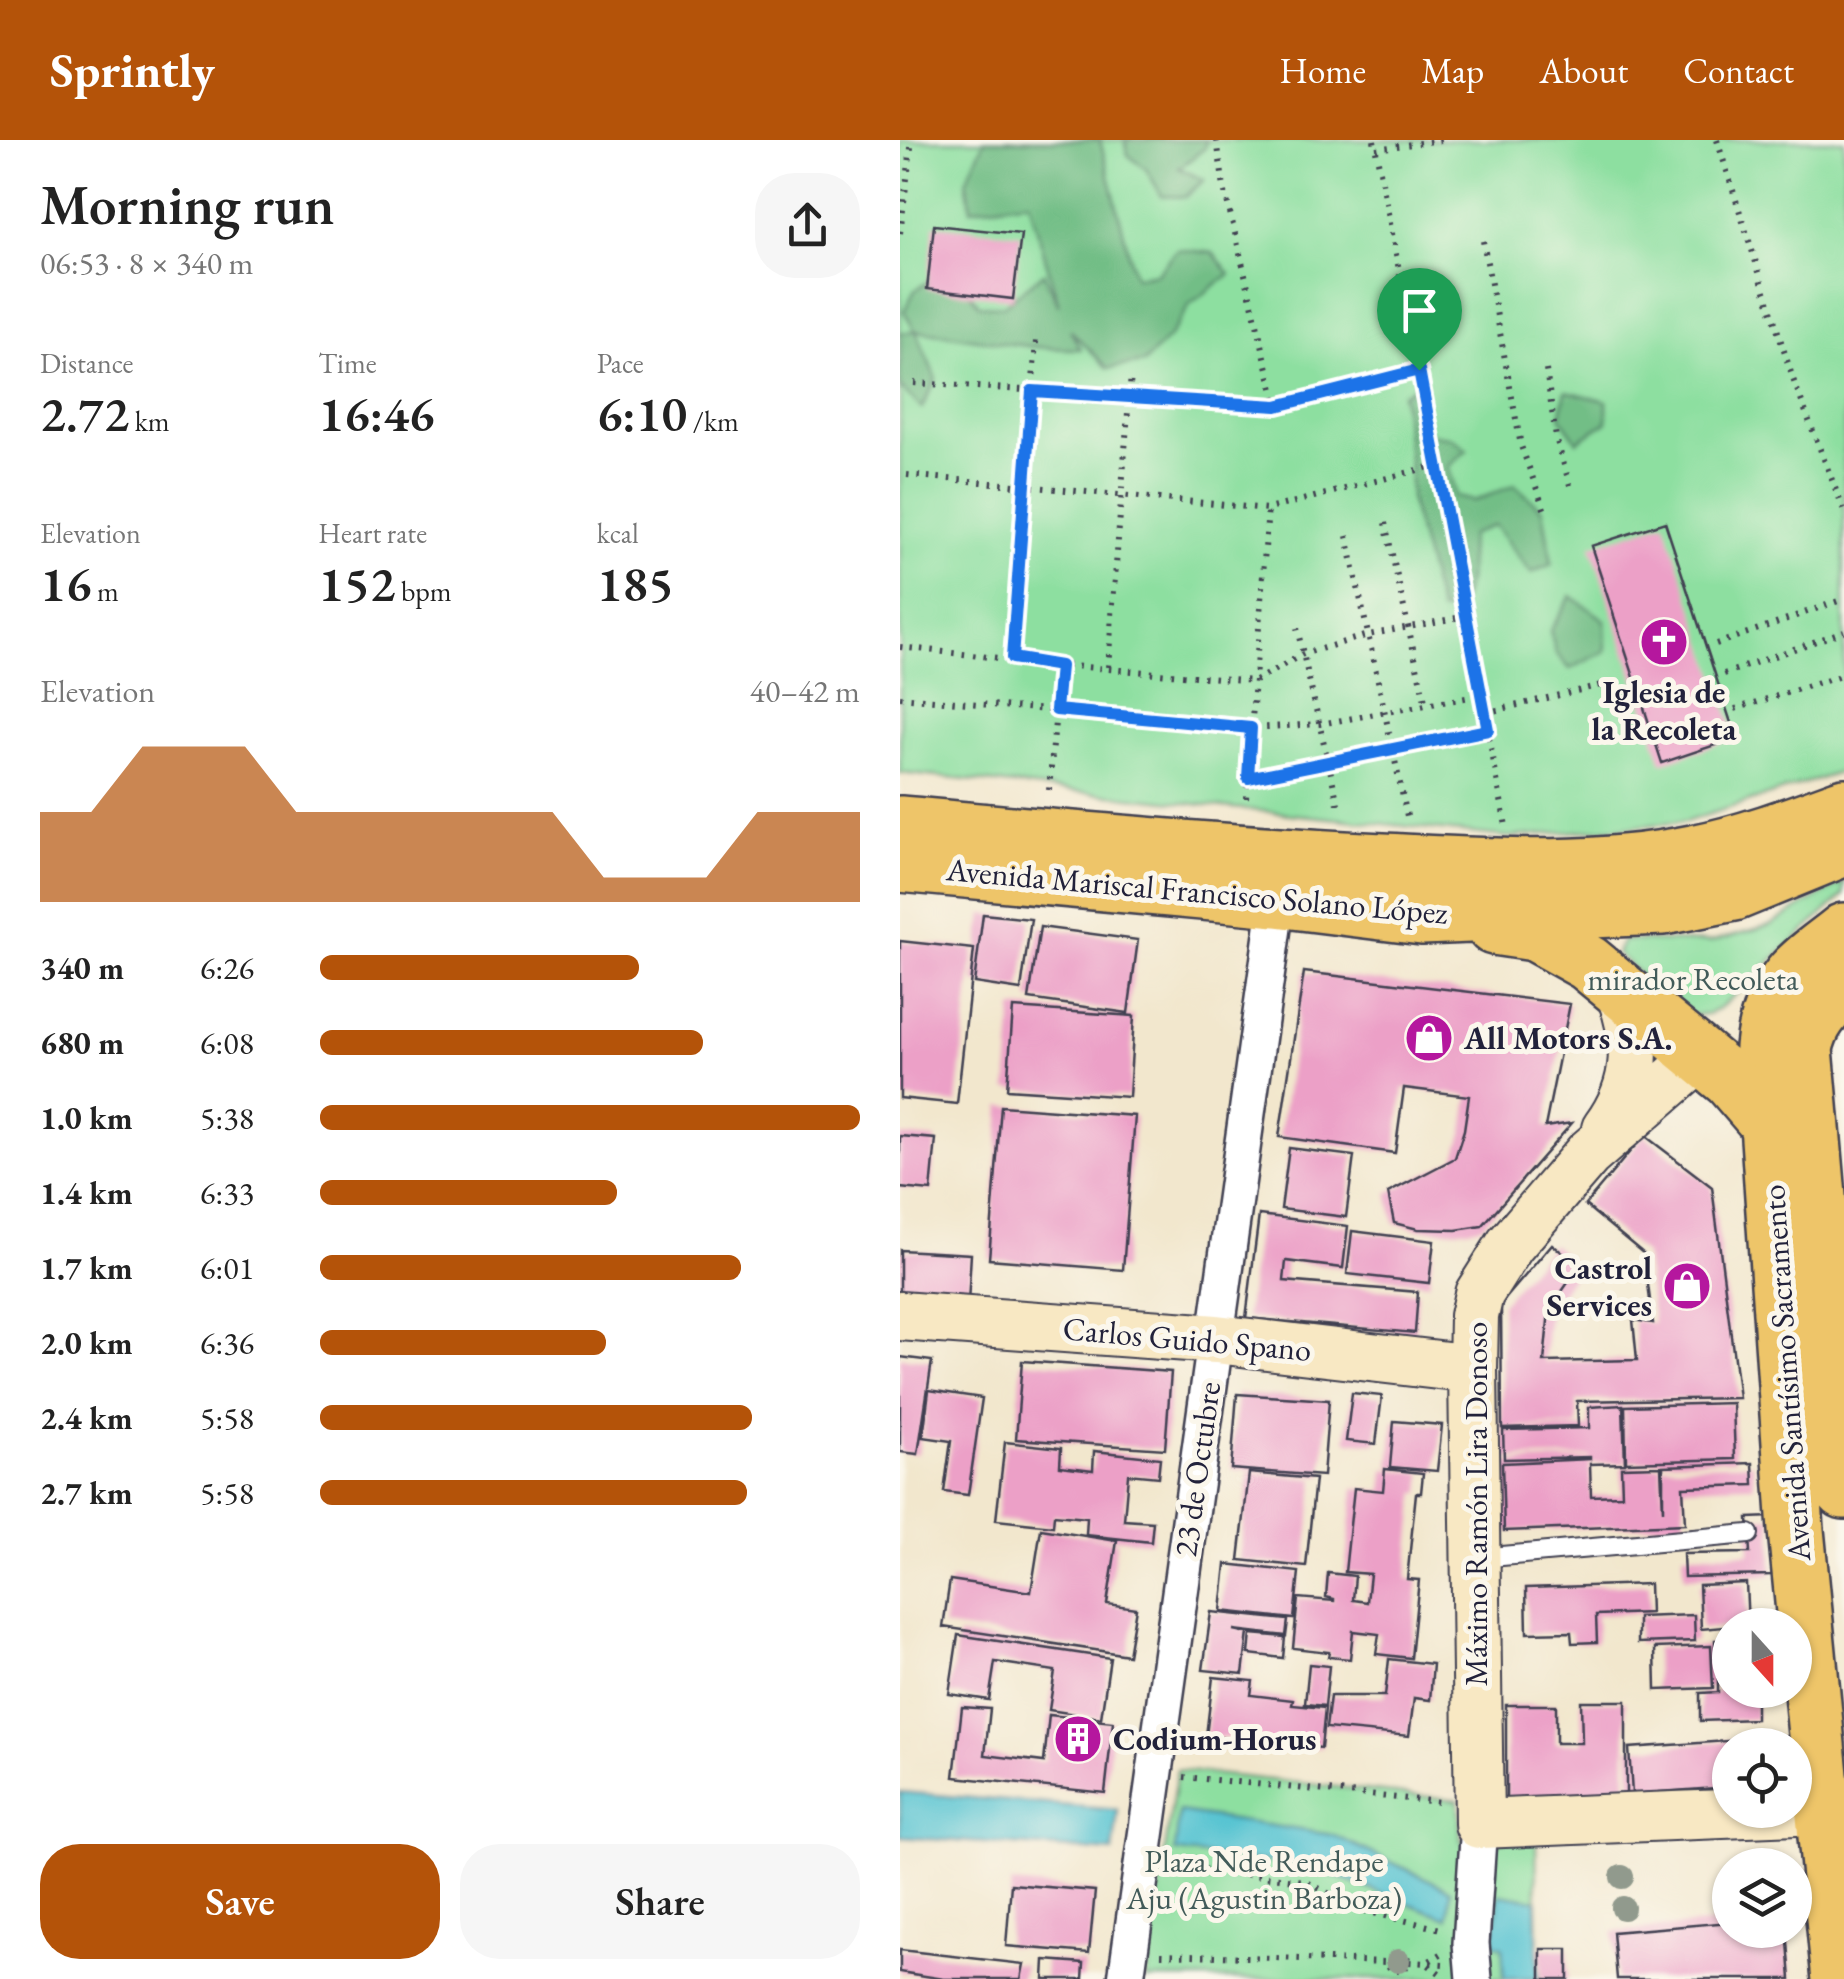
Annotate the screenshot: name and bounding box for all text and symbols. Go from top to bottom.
text: Sprintly [50,39,215,101]
text: Home [1280,48,1366,93]
text: Map [1421,48,1484,93]
text: About [1539,48,1628,93]
text: Contact [1683,48,1794,93]
text: Morning run [40,169,334,240]
button: share [755,173,860,278]
text: 06:53 · 8 × 340 m [40,242,253,284]
pin [1377,268,1462,371]
icon: arrive [1392,283,1447,338]
text: Distance [40,345,134,381]
text: Time [318,345,377,381]
text: Pace [597,345,644,381]
text: 2.72 [40,381,129,446]
text: 16:46 [318,381,434,446]
text: 6:10 [597,381,687,446]
text: km [129,403,170,439]
text: /km [687,403,739,439]
text: Elevation [40,515,141,551]
text: Heart rate [318,515,427,551]
text: kcal [597,515,639,551]
text: 16 [40,551,91,616]
text: 152 [318,551,395,616]
text: 185 [597,551,674,616]
text: m [91,573,119,609]
text: bpm [395,573,452,609]
church icon: Iglesia de la Recoleta [1638,616,1690,668]
text: Elevation [40,670,155,712]
text: 40–42 m [750,670,860,712]
place label: Iglesia de la Recoleta [1592,671,1737,750]
street label: Avenida Mariscal Francisco Solano López [944,848,1449,934]
text: 340 m [40,947,124,989]
text: 6:26 [200,947,254,989]
park label: mirador Recoleta [1587,958,1799,1000]
shop icon: All Motors S.A. [1403,1012,1455,1064]
place label: All Motors S.A. [1463,1017,1673,1059]
text: 680 m [40,1022,124,1064]
text: 6:08 [200,1022,254,1064]
text: 1.0 km [40,1097,133,1139]
text: 5:38 [200,1097,254,1139]
text: 1.4 km [40,1172,133,1214]
text: 6:33 [200,1172,254,1214]
street label: Avenida Santísimo Sacramento [1752,1183,1820,1564]
text: 1.7 km [40,1247,133,1289]
text: 6:01 [200,1247,254,1289]
place label: Castrol Services [1546,1247,1652,1326]
shop icon: Castrol Services [1661,1260,1713,1312]
street label: Carlos Guido Spano [1061,1307,1313,1371]
text: 2.0 km [40,1322,133,1364]
text: 6:36 [200,1322,254,1364]
street label: Máximo Ramón Lira Donoso [1455,1322,1497,1686]
street label: 23 de Octubre [1164,1379,1230,1559]
text: 2.4 km [40,1397,133,1439]
text: 5:58 [200,1397,254,1439]
text: 2.7 km [40,1472,133,1514]
text: 5:58 [200,1472,254,1514]
north arrow [1712,1608,1812,1708]
map controls [1712,1608,1812,1948]
building icon: Codium-Horus [1052,1713,1104,1765]
place label: Codium-Horus [1113,1718,1317,1760]
button: locate [1712,1728,1812,1828]
park label: Plaza Nde Rendape Aju (Agustin Barboza) [1125,1840,1402,1919]
button: Save [40,1844,440,1959]
button: Share [460,1844,860,1959]
button: layers [1712,1848,1812,1948]

